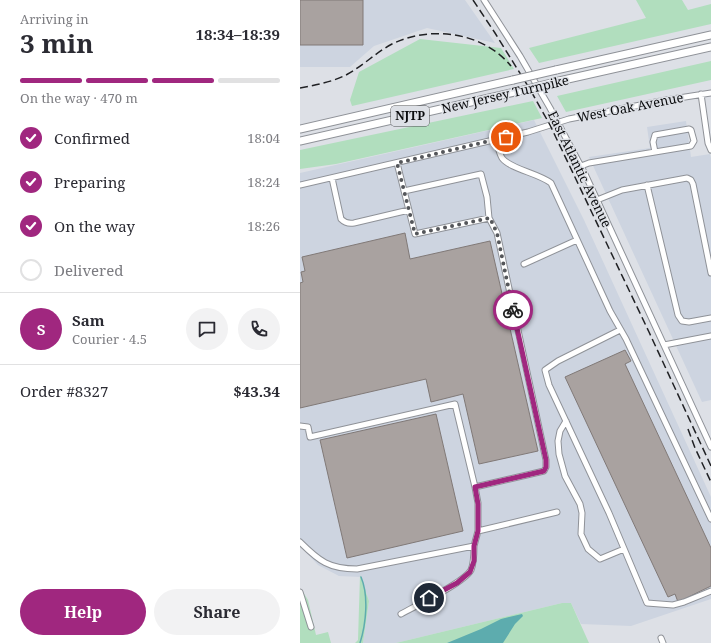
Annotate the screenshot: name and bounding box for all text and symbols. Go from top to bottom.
text: Arriving in [20,10,89,28]
text: 18:34–18:39 [196,24,280,44]
text: 3 min [20,25,94,61]
street label: New Jersey Turnpike [440,71,570,117]
street label: West Oak Avenue [575,88,685,126]
text: On the way · 470 m [20,89,138,107]
road number: NJTP [391,106,429,126]
street label: East Atlantic Avenue [544,108,616,230]
pin [489,120,523,154]
icon: bag [495,126,517,148]
icon: check [20,127,42,149]
text: Confirmed [54,128,130,148]
text: 18:04 [247,129,280,147]
icon: check [20,171,42,193]
text: Preparing [54,172,125,192]
text: 18:24 [247,173,280,191]
icon: check [20,215,42,237]
text: On the way [54,216,135,236]
text: 18:26 [247,217,280,235]
text: Delivered [54,260,123,280]
courier [493,290,533,330]
icon: bike [502,299,524,321]
button: chat [186,308,228,350]
button: phone [238,308,280,350]
text: Sam [72,310,104,330]
text: S [37,319,45,339]
text: Courier · 4.5 [72,330,147,348]
text: Order #8327 [20,381,108,401]
text: $43.34 [233,381,280,401]
pin [412,581,446,615]
icon: home [418,587,440,609]
button: Help [20,589,146,635]
button: Share [154,589,280,635]

